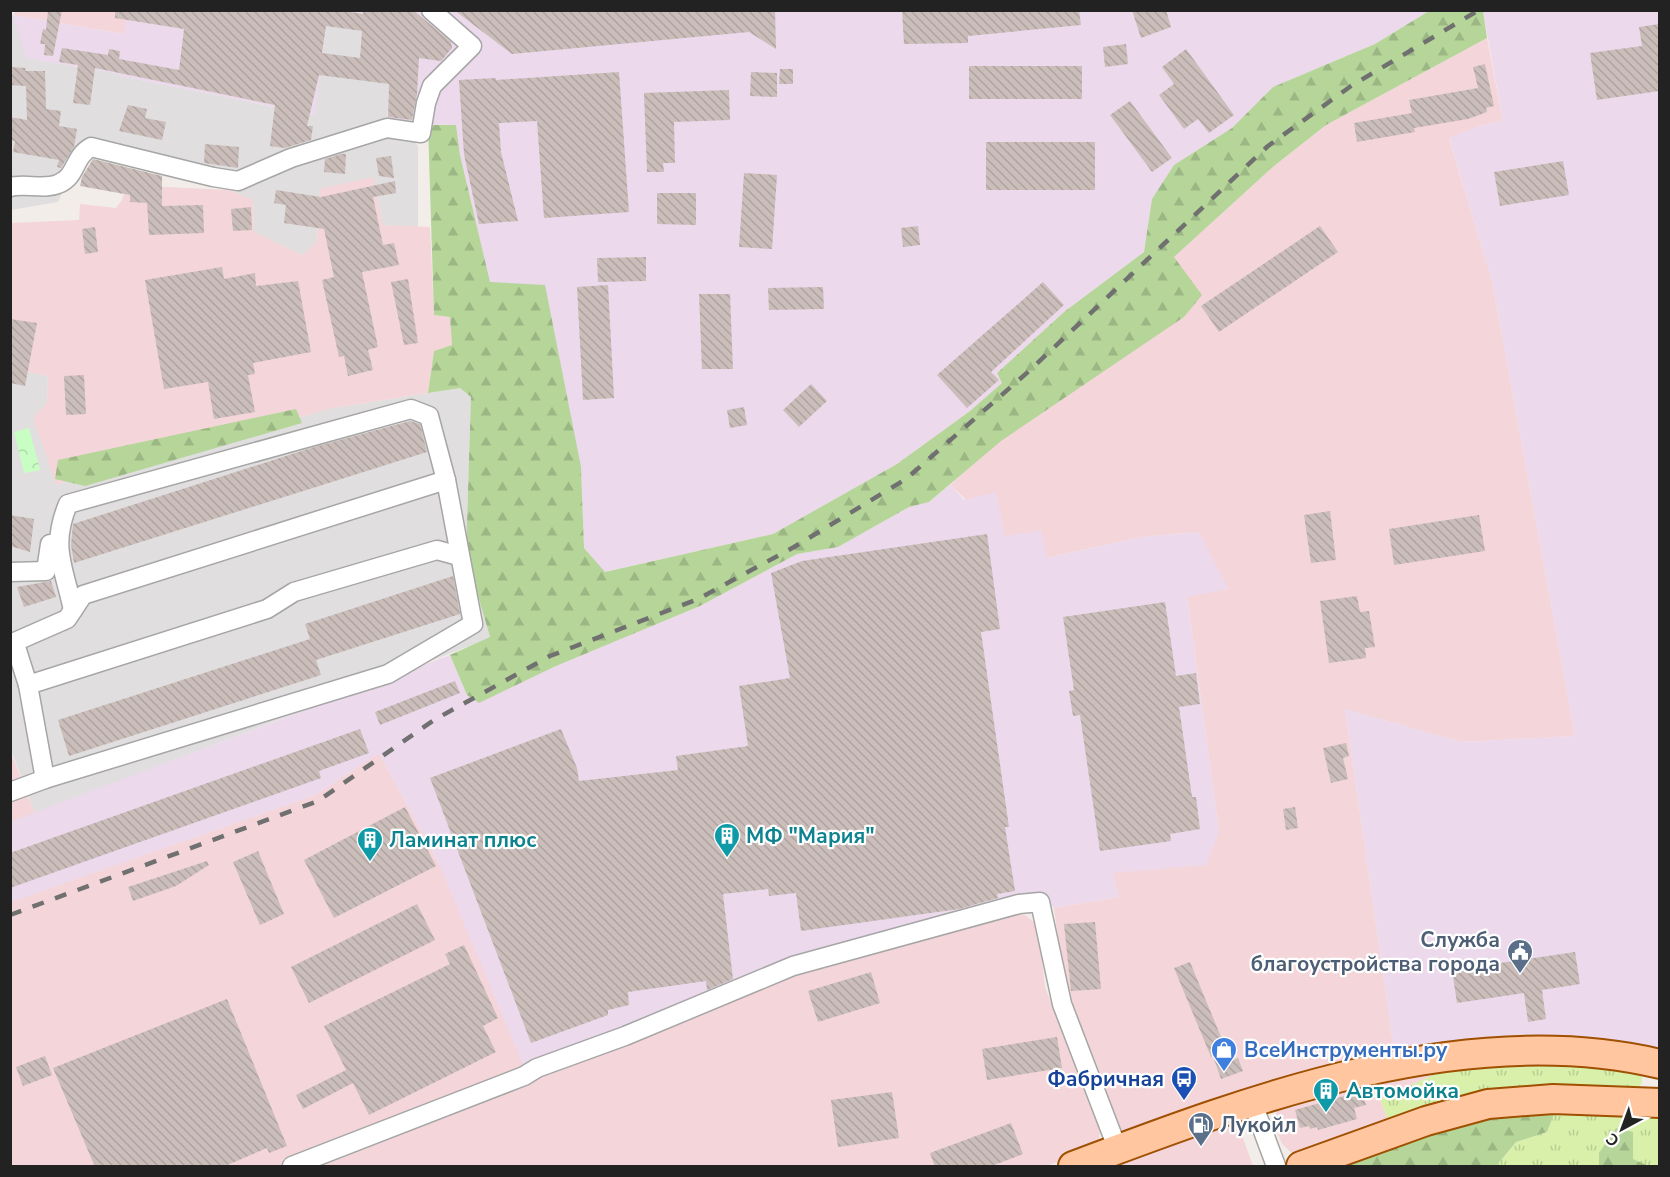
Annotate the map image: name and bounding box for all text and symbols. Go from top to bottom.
building icon: МФ "Мария" [712,821,742,859]
place label: МФ "Мария" [746,822,875,850]
building icon: Ламинат плюс [355,825,385,863]
place label: Ламинат плюс [389,826,536,854]
place label: Служба благоустройства города [1251,926,1500,978]
public building icon: Служба благоустройства города [1505,937,1535,975]
shop icon: ВсеИнструменты.ру [1209,1035,1239,1073]
place label: ВсеИнструменты.ру [1244,1036,1448,1064]
bus stop icon: Фабричная [1169,1064,1199,1102]
place label: Фабричная [1047,1065,1164,1093]
building icon: Автомойка [1311,1076,1341,1114]
place label: Автомойка [1346,1077,1459,1105]
north arrow [1592,1099,1652,1159]
fuel station icon: Лукойл [1186,1110,1216,1148]
place label: Лукойл [1220,1111,1296,1139]
text: С [1601,1128,1624,1151]

